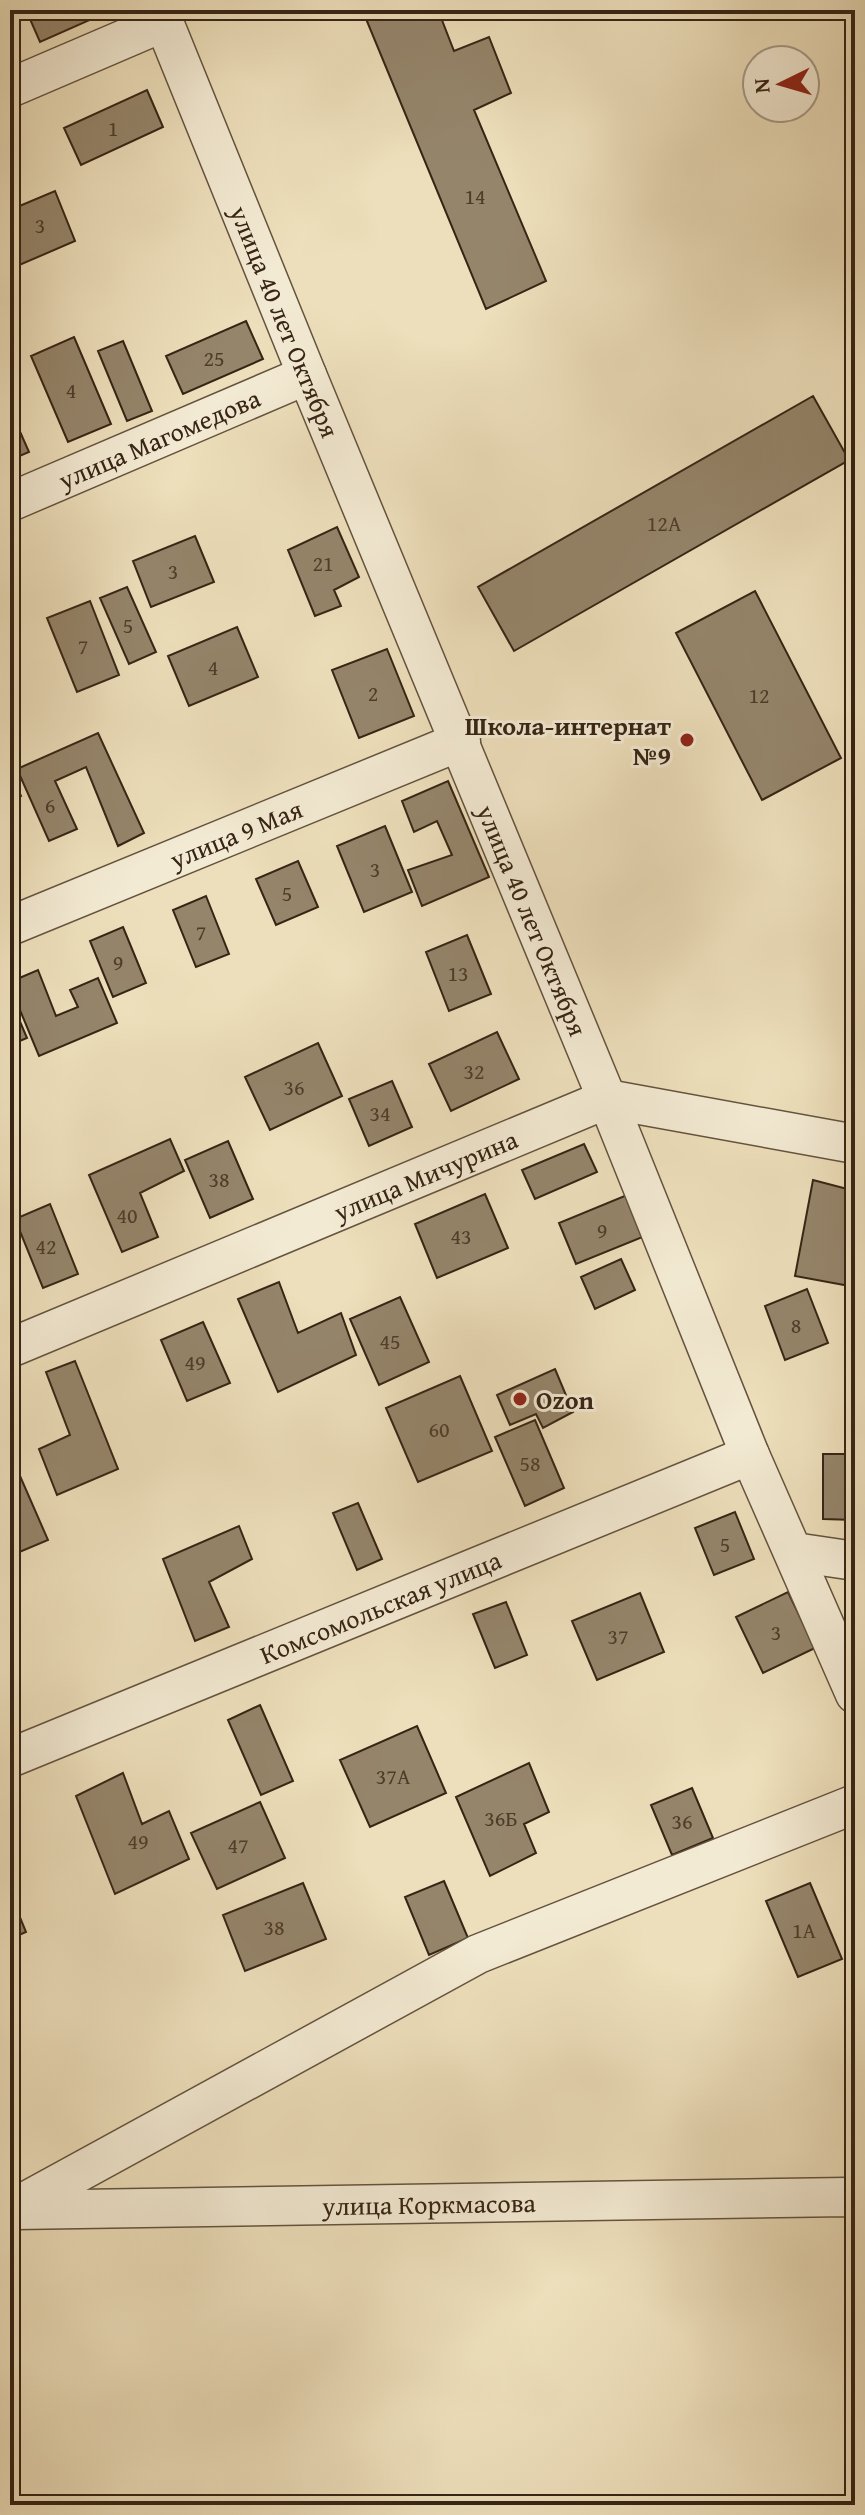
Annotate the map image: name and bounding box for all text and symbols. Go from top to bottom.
north arrow [741,44,821,124]
text: N [744,77,778,94]
house number: 1 [108,112,118,144]
house number: 14 [464,180,486,212]
street label: улица 40 лет Октября [220,199,350,443]
house number: 3 [35,209,45,241]
house number: 25 [203,342,225,374]
house number: 4 [66,374,76,406]
street label: улица Магомедова [51,378,267,499]
house number: 12А [647,507,682,539]
house number: 21 [312,547,334,579]
house number: 3 [168,555,178,587]
house number: 5 [123,609,133,641]
house number: 7 [78,630,88,662]
house number: 4 [208,651,218,683]
house number: 2 [368,677,378,709]
house number: 12 [748,679,770,711]
place label: Школа-интернат №9 [465,706,671,775]
marker: Школа-интернат №9 [678,731,696,749]
house number: 6 [45,789,55,821]
street label: улица 9 Мая [163,789,308,878]
street label: улица 40 лет Октября [467,798,598,1042]
house number: 3 [370,853,380,885]
house number: 5 [282,877,292,909]
house number: 7 [196,916,206,948]
house number: 9 [113,946,123,978]
house number: 13 [447,957,469,989]
house number: 32 [463,1055,485,1087]
house number: 36 [283,1071,305,1103]
house number: 34 [369,1097,391,1129]
street label: улица Мичурина [326,1119,524,1231]
house number: 38 [208,1163,230,1195]
house number: 40 [116,1199,138,1231]
house number: 9 [597,1214,607,1246]
house number: 43 [450,1220,472,1252]
house number: 42 [35,1230,57,1262]
house number: 8 [791,1309,801,1341]
house number: 45 [379,1325,401,1357]
house number: 49 [184,1346,206,1378]
place label: Ozon [536,1380,595,1419]
marker: Ozon [511,1390,529,1408]
house number: 60 [428,1413,450,1445]
house number: 58 [519,1447,541,1479]
house number: 5 [720,1528,730,1560]
street label: Комсомольская улица [254,1539,507,1673]
house number: 3 [771,1616,781,1648]
house number: 37 [607,1620,629,1652]
house number: 37А [376,1760,411,1792]
house number: 36Б [484,1802,518,1834]
house number: 36 [671,1805,693,1837]
house number: 49 [127,1825,149,1857]
house number: 47 [227,1829,249,1861]
house number: 38 [263,1911,285,1943]
house number: 1А [792,1914,817,1946]
street label: улица Коркмасова [321,2182,537,2225]

